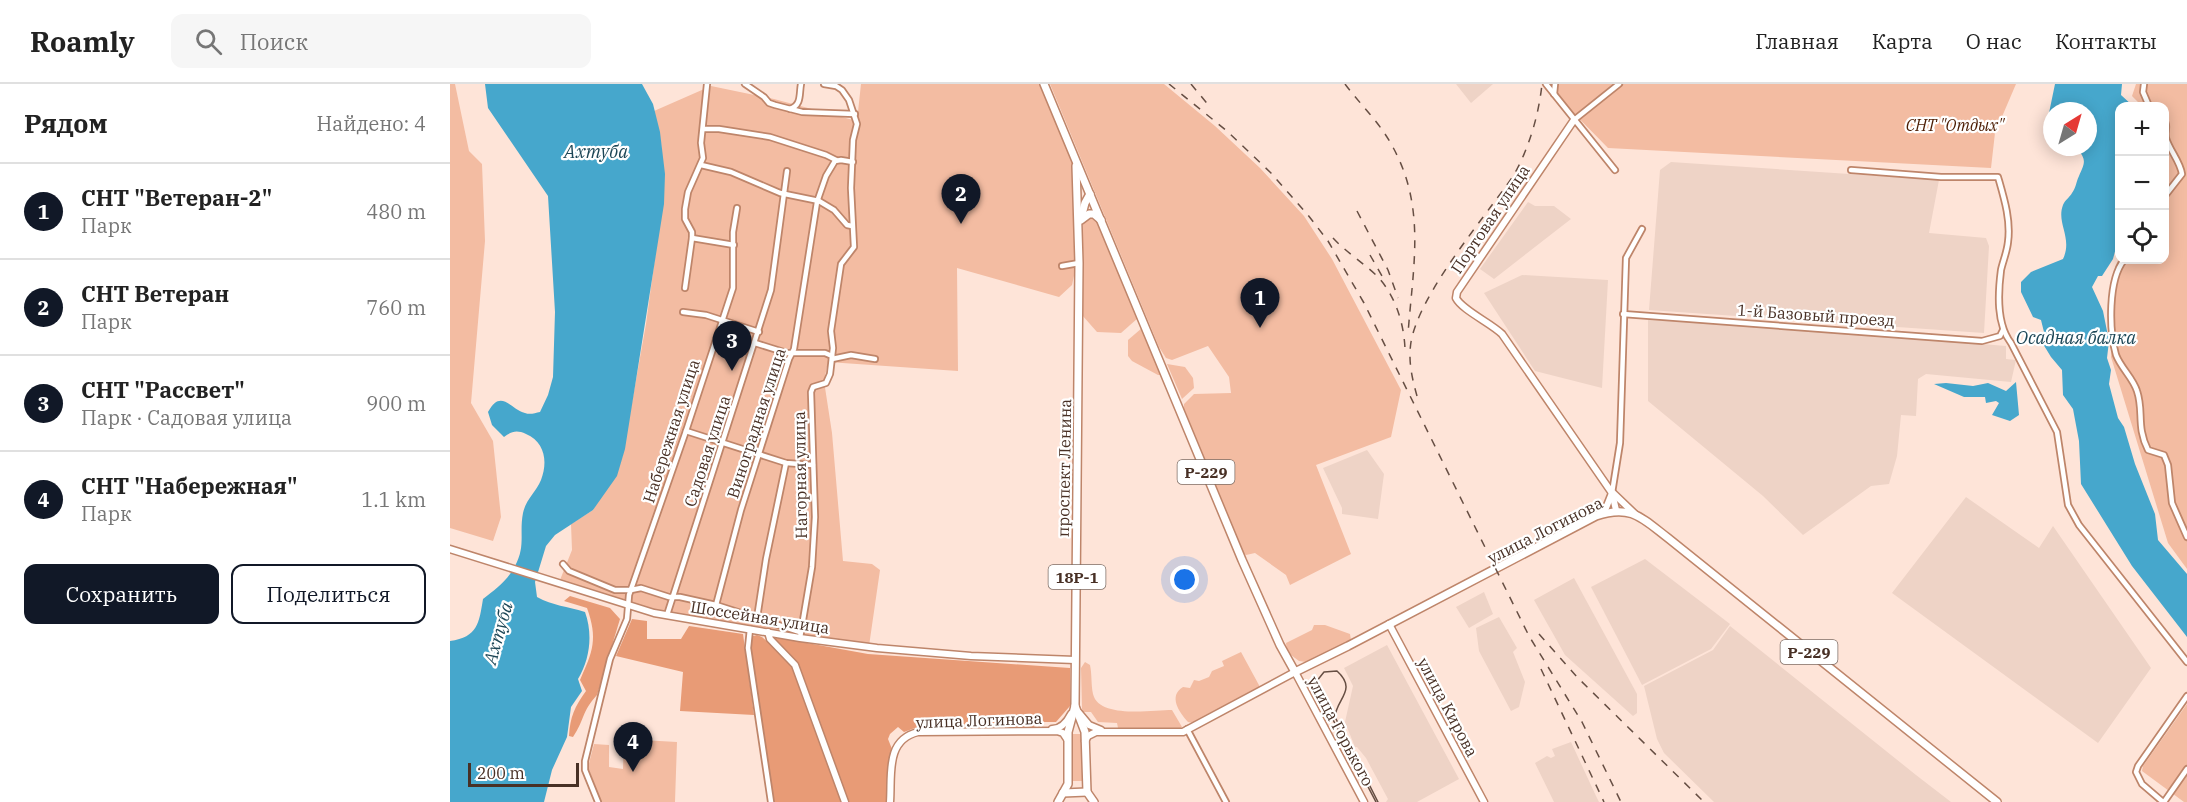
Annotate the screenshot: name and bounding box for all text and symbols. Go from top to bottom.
search box [171,14,591,68]
text: Roamly [30,23,135,60]
icon: search [192,25,225,58]
text: Поиск [240,27,308,56]
text: Главная [1755,27,1839,55]
text: Карта [1872,27,1933,55]
text: О нас [1966,27,2022,55]
text: Контакты [2055,27,2157,55]
north arrow [2043,102,2097,156]
map controls [2115,102,2169,264]
button: + [2115,102,2169,156]
text: Рядом [24,106,108,140]
text: Найдено: 4 [317,110,426,137]
park label: СНТ "Отдых" [1906,115,2006,135]
water label: Ахтуба [563,140,628,163]
button: − [2115,156,2169,210]
street label: Портовая улица [1446,161,1534,277]
pin: 2 [942,174,980,224]
text: СНТ "Ветеран-2" [81,183,272,212]
text: 1 [38,198,50,225]
text: 480 m [366,198,426,225]
button: locate [2115,210,2169,264]
text: Парк [81,212,132,239]
pin: 1 [1240,278,1280,328]
text: СНТ Ветеран [81,279,229,308]
text: 2 [38,294,50,321]
text: 760 m [366,294,426,321]
street label: 1-й Базовый проезд [1736,300,1896,331]
text: Парк [81,308,132,335]
pin: 3 [712,322,752,371]
water label: Осадная балка [2016,326,2136,349]
street label: Виноградная улица [722,345,790,501]
street label: Набережная улица [638,356,704,505]
text: СНТ "Рассвет" [81,375,245,404]
text: 3 [38,390,50,417]
text: 900 m [366,390,426,417]
street label: Садовая улица [680,393,734,509]
street label: проспект Ленина [1053,398,1075,537]
text: Парк · Садовая улица [81,404,292,431]
street label: Нагорная улица [789,411,811,539]
road number: Р-229 [1178,460,1234,484]
text: СНТ "Набережная" [81,471,298,500]
text: 4 [38,486,50,513]
text: 1.1 km [361,486,426,513]
street label: улица Логинова [1484,492,1606,568]
text: Парк [81,500,132,527]
button: Сохранить [24,564,219,624]
button: Поделиться [231,564,426,624]
road number: 18Р-1 [1048,565,1106,589]
your location [1170,565,1199,594]
street label: Шоссейная улица [689,596,831,638]
water label: Ахтуба [478,599,518,668]
road number: Р-229 [1780,640,1838,664]
street label: улица Кирова [1413,654,1483,760]
street label: улица Горького [1304,673,1378,789]
street label: улица Логинова [915,708,1043,732]
pin: 4 [614,722,652,772]
scale bar [468,760,579,788]
text: 200 m [477,763,525,783]

